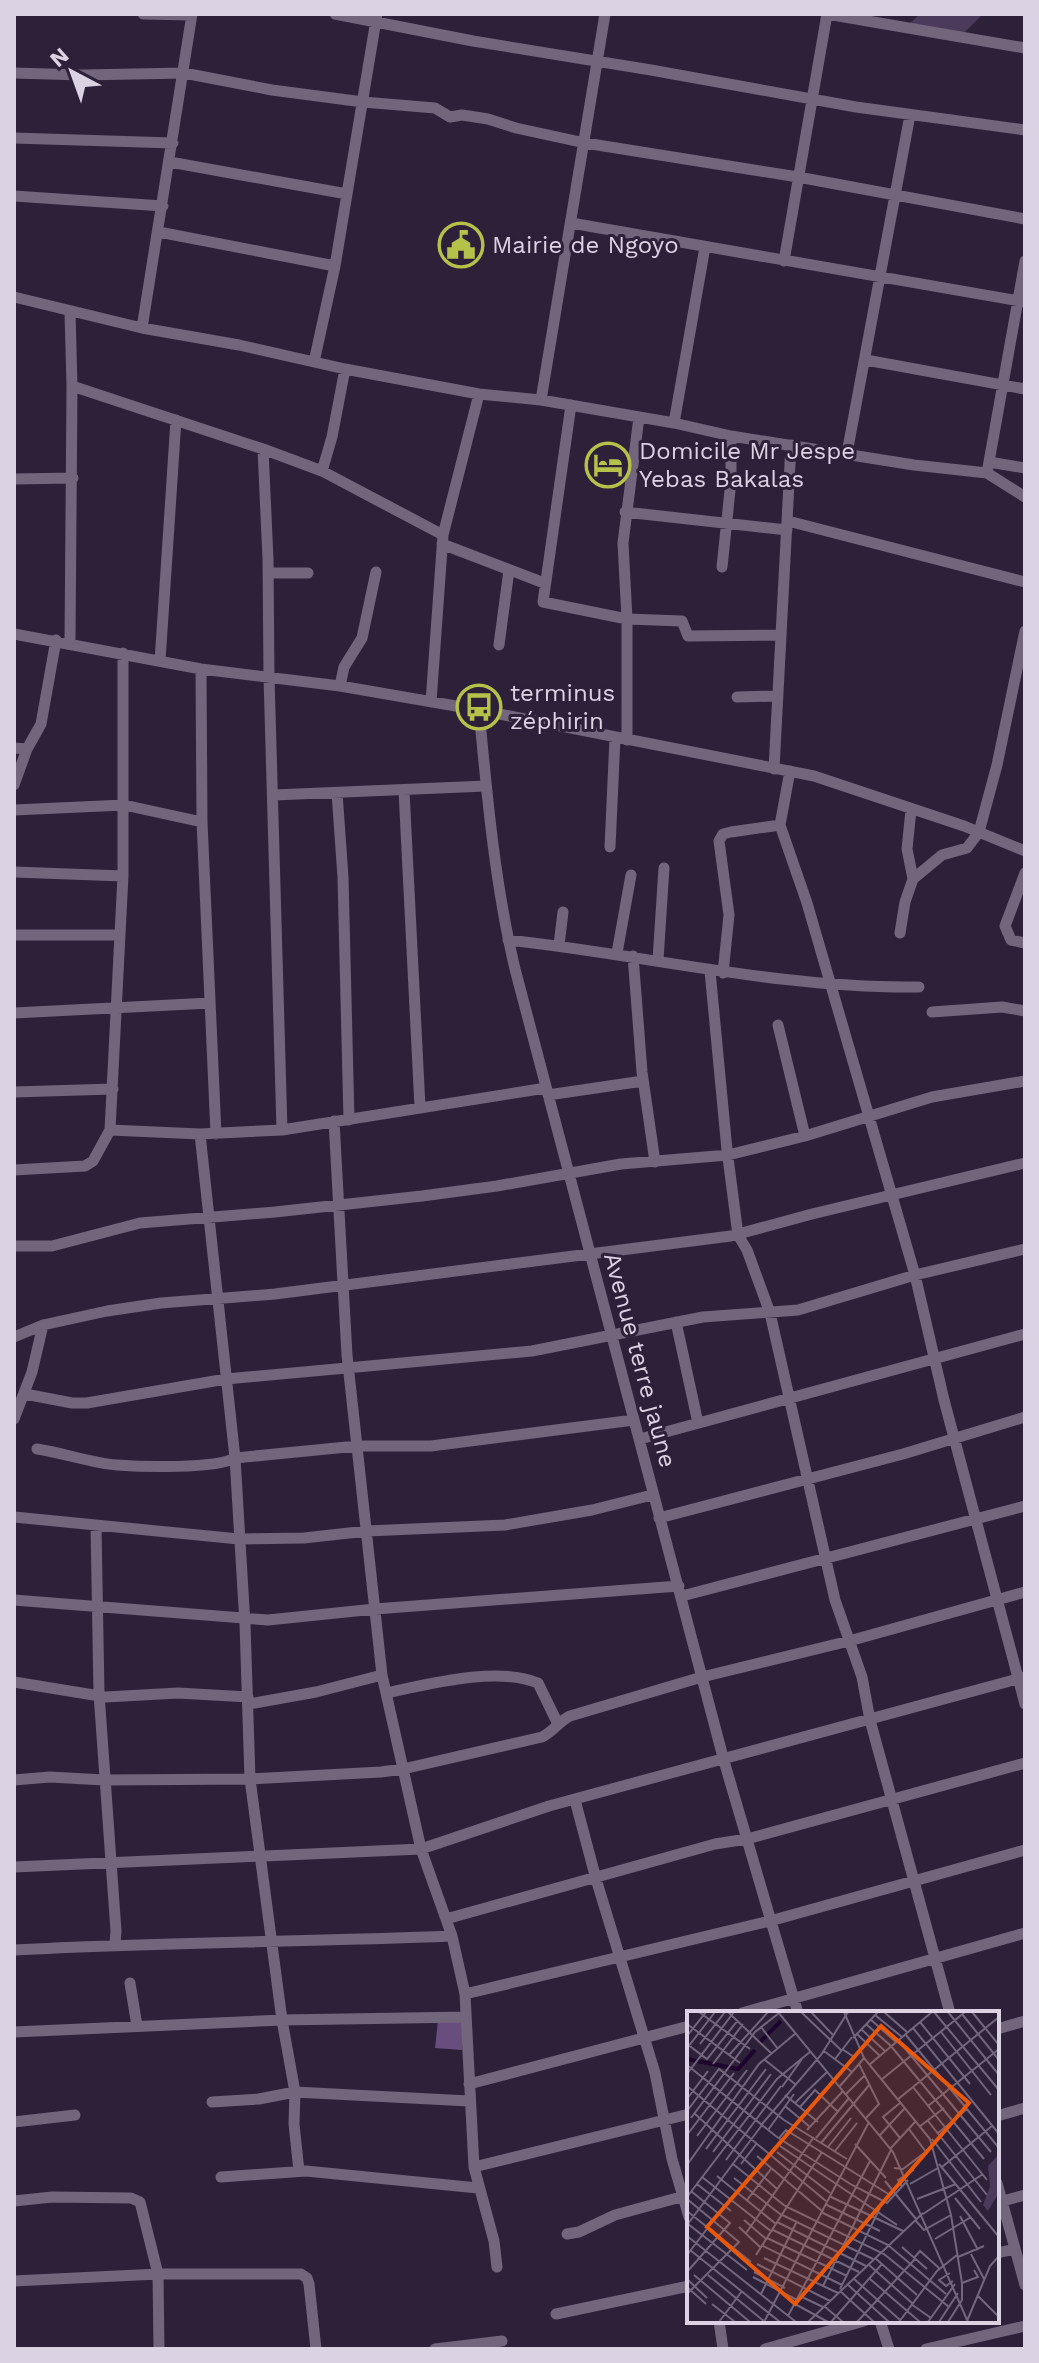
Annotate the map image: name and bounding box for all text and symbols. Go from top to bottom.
north arrow [32,32,112,112]
text: N [45,42,74,72]
public building icon: Mairie de Ngoyo [437,221,485,269]
place label: Mairie de Ngoyo [492,231,679,259]
place label: Domicile Mr Jespe Yebas Bakalas [639,437,855,493]
hotel icon: Domicile Mr Jespe Yebas Bakalas [584,441,632,489]
place label: terminus zéphirin [510,679,615,735]
bus stop icon: terminus zéphirin [455,683,503,731]
street label: Avenue terre jaune [598,1250,682,1470]
inset map [687,2011,999,2323]

